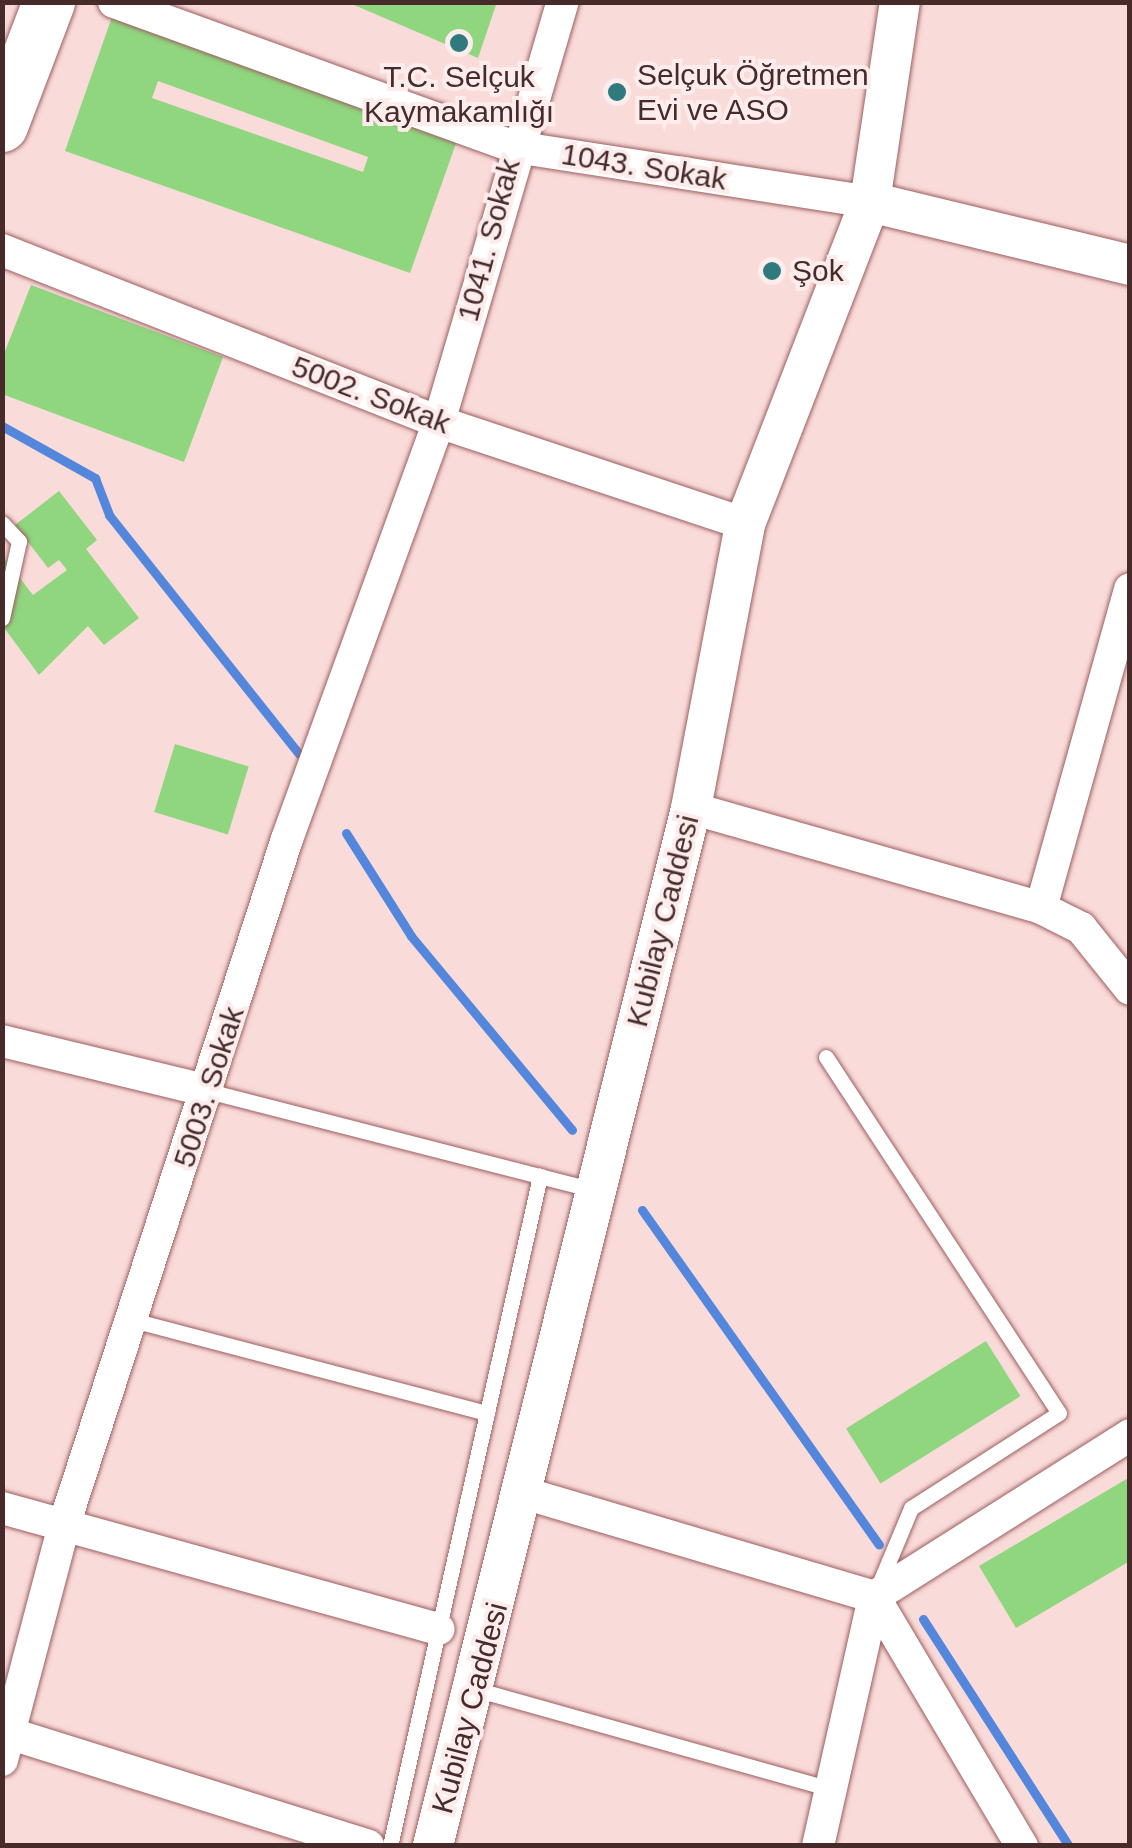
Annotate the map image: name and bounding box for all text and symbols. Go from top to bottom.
marker: T.C. Selçuk Kaymakamlığı [448,32,470,54]
place label: Selçuk Öğretmen Evi ve ASO [637,57,869,128]
place label: T.C. Selçuk Kaymakamlığı [364,59,554,130]
marker: Selçuk Öğretmen Evi ve ASO [606,81,628,103]
street label: 1043. Sokak [559,136,729,198]
street label: 1041. Sokak [450,155,528,325]
place label: Şok [792,253,844,289]
marker: Şok [761,260,783,282]
street label: 5002. Sokak [287,348,455,442]
street label: Kubilay Caddesi [619,811,707,1031]
street label: 5003. Sokak [166,1002,252,1172]
street label: Kubilay Caddesi [425,1599,515,1817]

